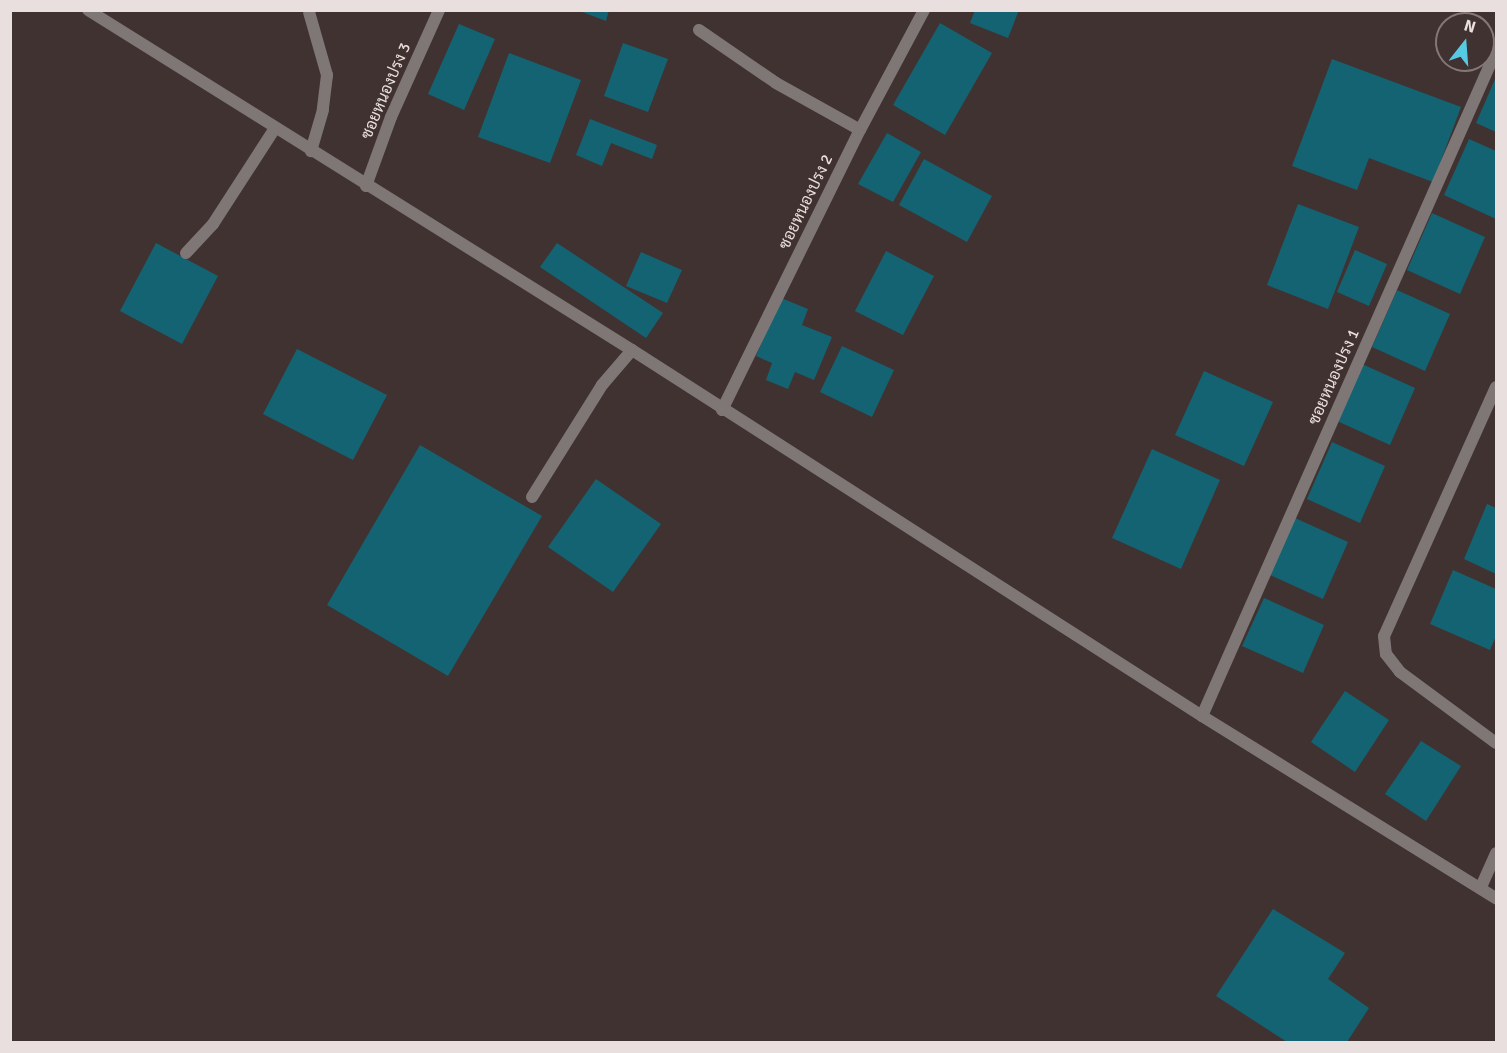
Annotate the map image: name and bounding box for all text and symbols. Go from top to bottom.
north arrow [1435,12,1495,72]
text: N [1461,16,1478,38]
street label: ซอยหนองปรง 3 [357,40,415,142]
street label: ซอยหนองปรง 2 [775,151,837,253]
street label: ซอยหนองปรง 1 [1304,326,1364,428]

